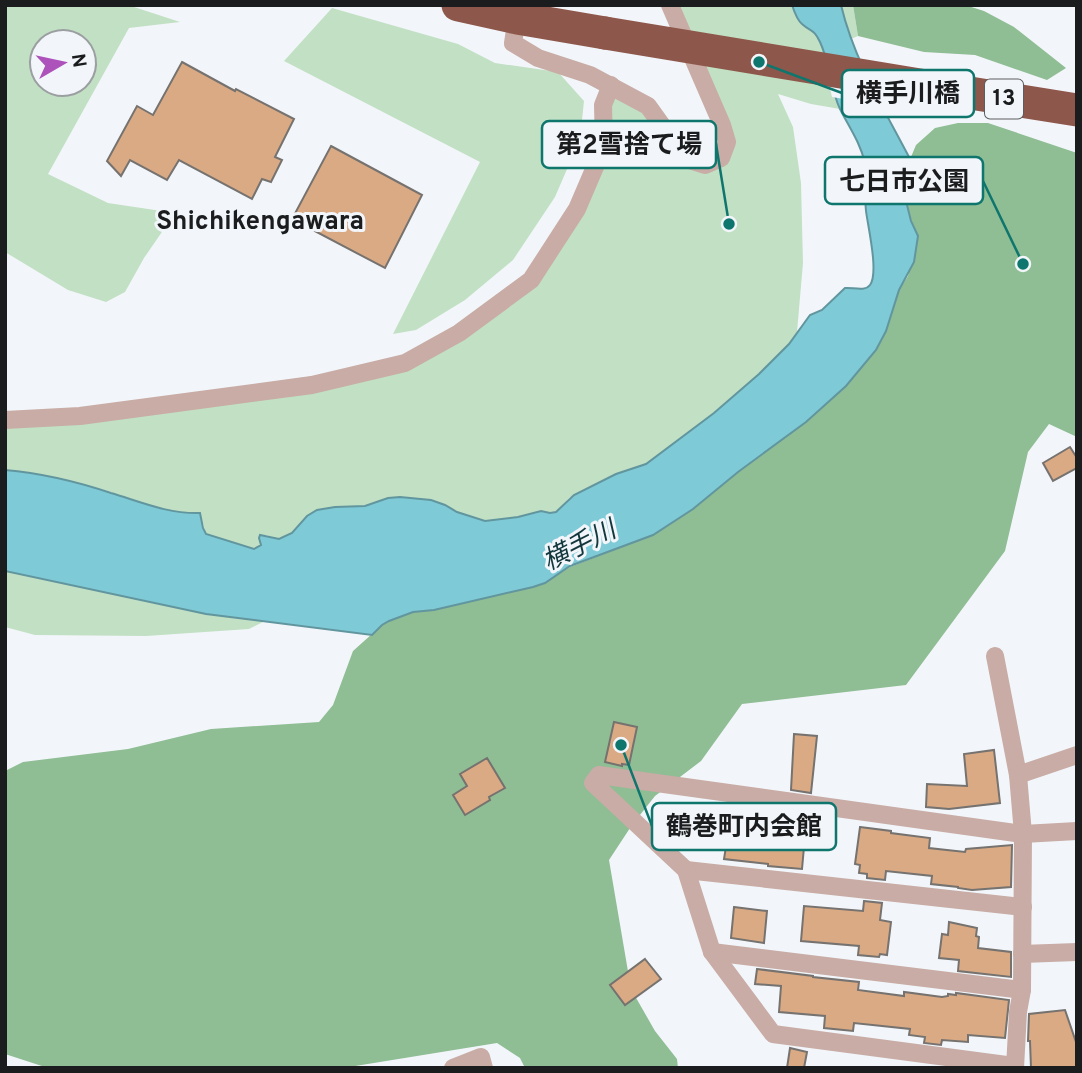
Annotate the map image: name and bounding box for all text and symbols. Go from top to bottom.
north arrow [28,28,98,98]
text: N [65,52,91,69]
callout: 横手川橋 [842,70,974,117]
text: 横手川橋 [856,79,960,112]
road number: 13 [985,80,1023,118]
callout: 第2雪捨て場 [542,121,716,168]
text: 第2雪捨て場 [556,130,702,163]
callout: 七日市公園 [825,157,983,204]
text: 七日市公園 [839,167,969,200]
district label: Shichikengawara [156,206,364,239]
water label: 横手川 [538,513,625,579]
callout: 鶴巻町内会館 [652,803,836,850]
text: 鶴巻町内会館 [666,812,822,845]

